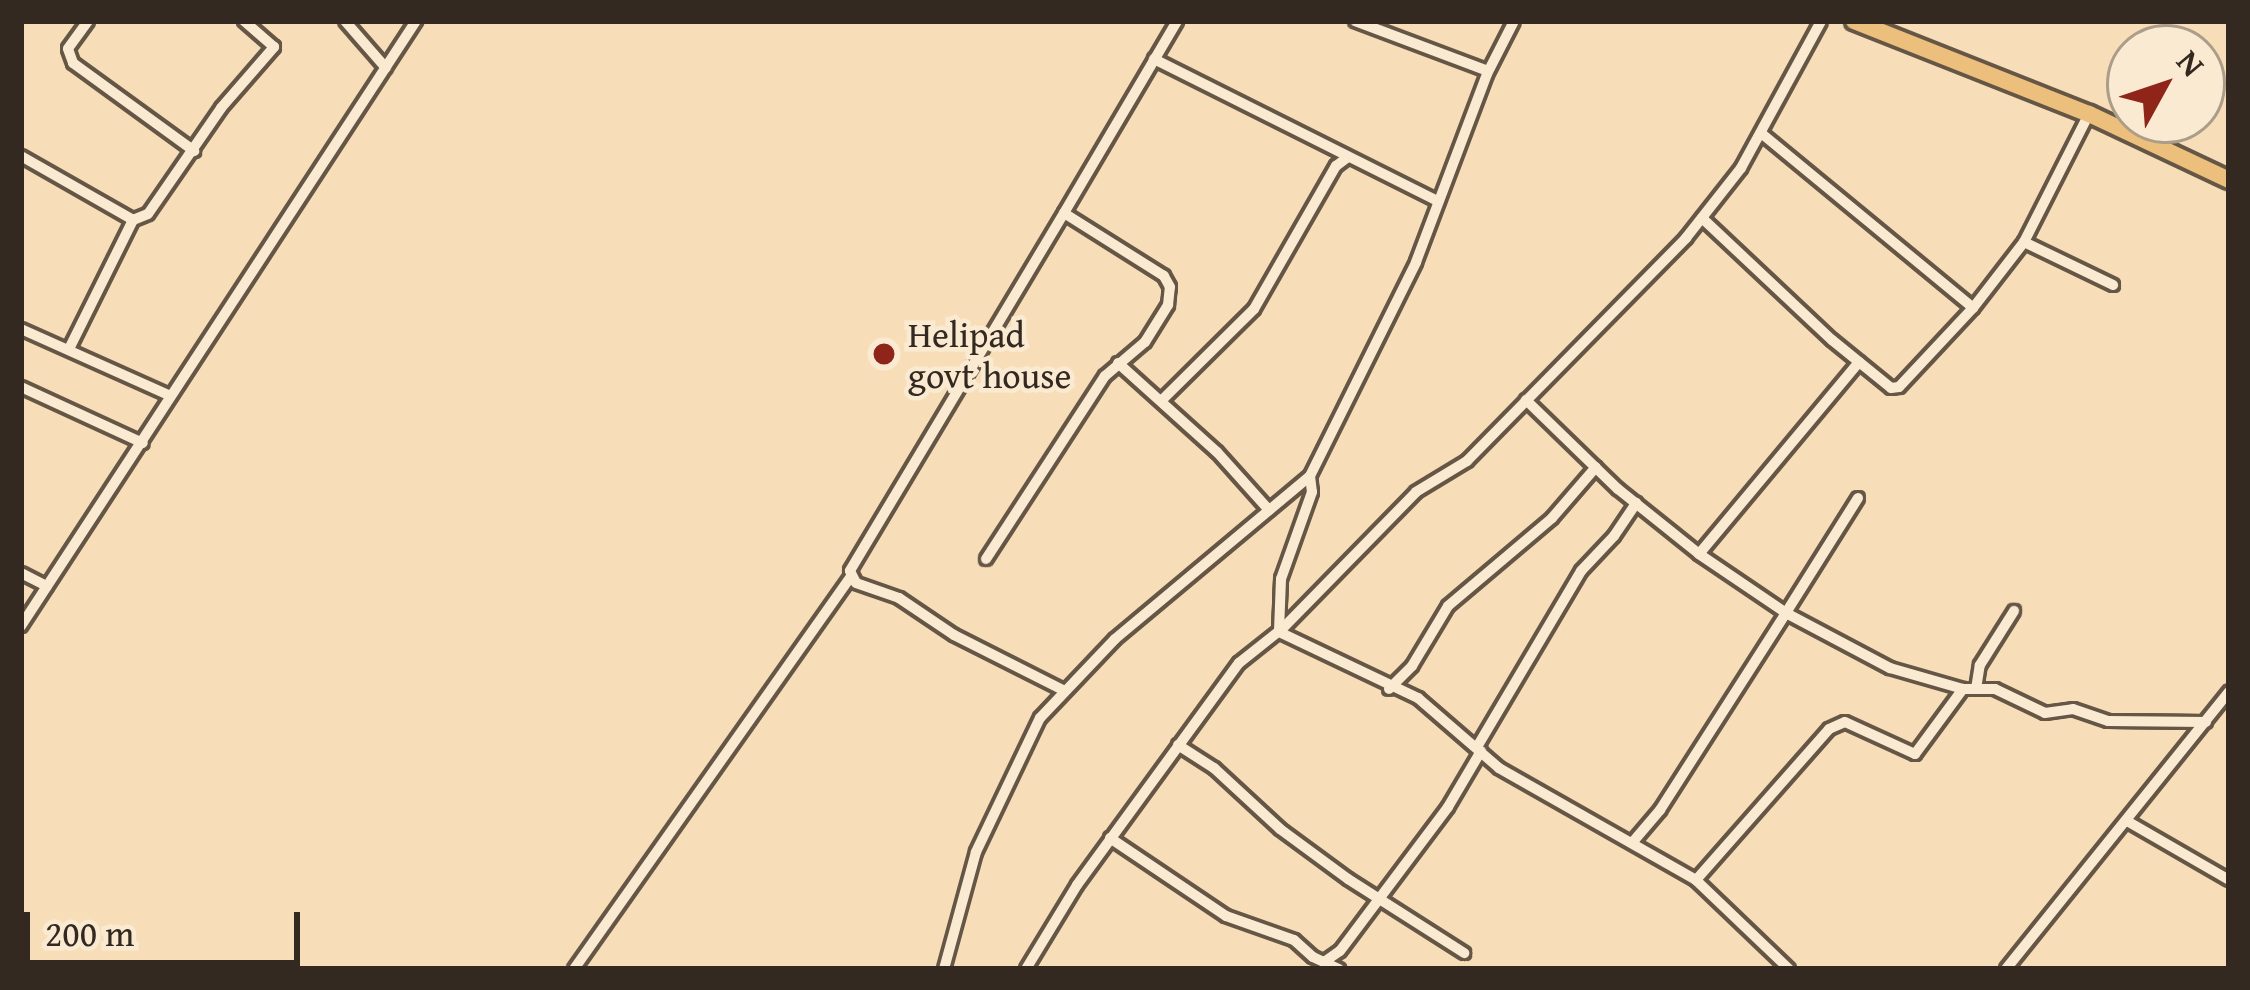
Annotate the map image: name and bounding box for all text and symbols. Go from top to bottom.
north arrow [2106,24,2226,144]
text: N [2166,39,2217,87]
place label: Helipad govt house [908,311,1071,396]
marker: Helipad govt house [871,341,897,367]
scale bar [30,888,306,962]
text: 200 m [45,906,134,959]

